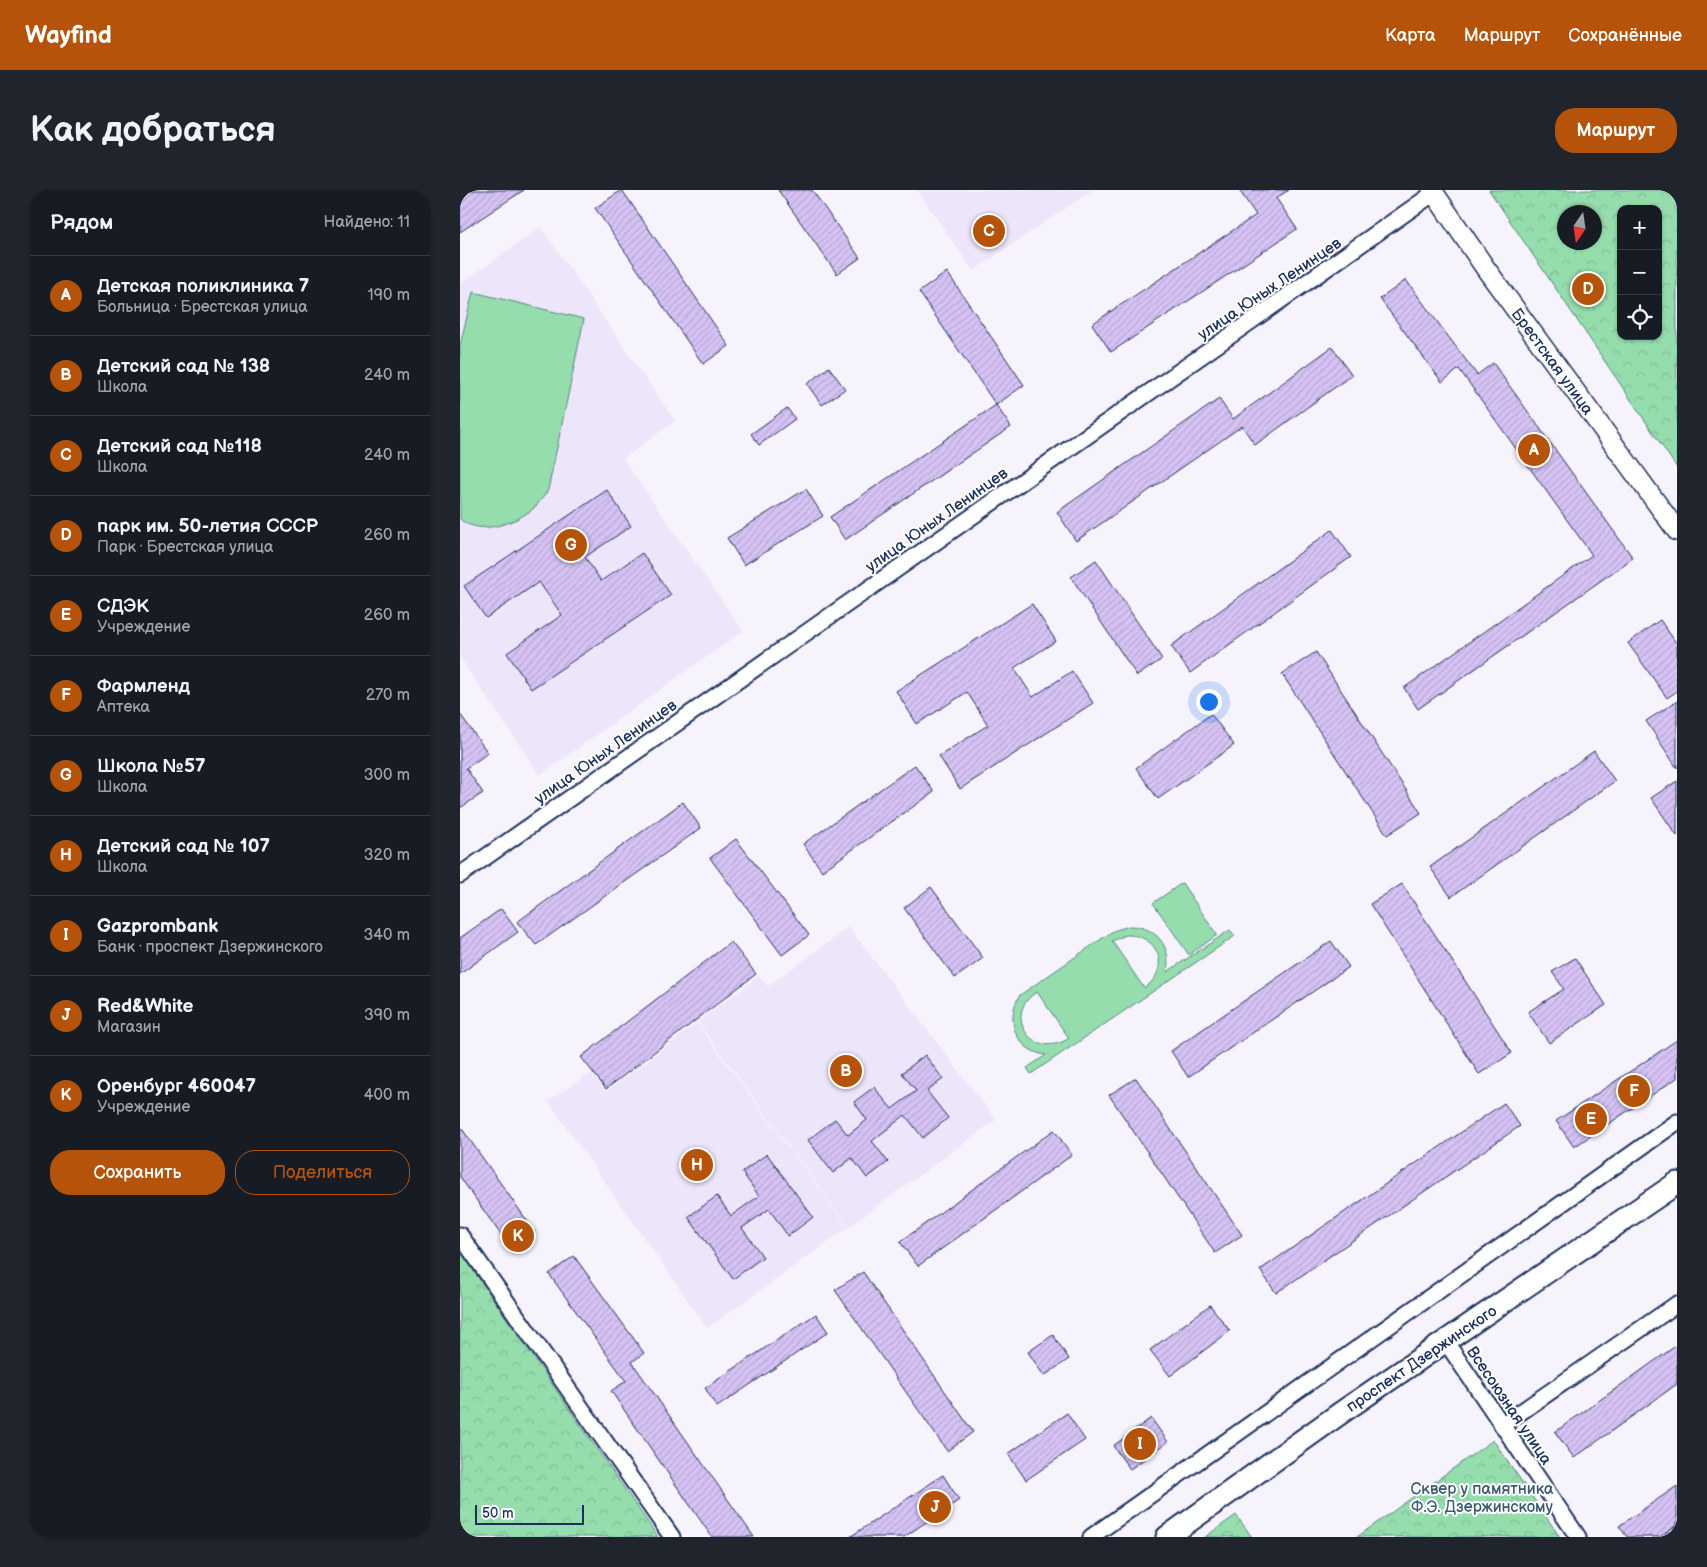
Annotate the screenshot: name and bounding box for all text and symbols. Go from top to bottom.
text: Wayfind [25,21,112,50]
text: Карта [1385,25,1436,46]
text: Маршрут [1464,25,1540,46]
text: Сохранённые [1568,25,1682,46]
button: Маршрут [1555,108,1677,153]
text: Как добраться [30,109,276,152]
north arrow [1557,205,1602,250]
map controls [1617,205,1662,340]
button: + [1617,205,1662,250]
text: Рядом [50,210,113,235]
pin: C [973,212,1005,250]
text: Найдено: 11 [324,213,410,232]
street label: улица Юных Ленинцев [1194,234,1346,344]
button: − [1617,250,1662,295]
pin: D [1572,270,1604,308]
text: Детская поликлиника 7 [97,275,309,298]
text: A [61,286,71,305]
text: 190 m [368,286,410,305]
button: locate [1617,295,1662,340]
text: Больница · Брестская улица [97,298,308,317]
street label: Брестская улица [1507,305,1597,419]
text: Детский сад № 138 [97,355,270,378]
text: B [60,366,72,385]
text: 240 m [364,366,410,385]
text: Школа [97,378,147,397]
pin: A [1518,431,1550,469]
text: Детский сад №118 [97,435,262,458]
text: C [60,446,72,465]
text: 240 m [364,446,410,465]
text: Школа [97,458,147,477]
street label: улица Юных Ленинцев [862,464,1012,577]
text: парк им. 50-летия СССР [97,515,318,538]
text: D [60,526,72,545]
text: 260 m [364,526,410,545]
pin: G [555,526,587,564]
text: Парк · Брестская улица [97,538,273,557]
text: СДЭК [97,595,149,618]
text: E [61,606,71,625]
text: 260 m [364,606,410,625]
text: Учреждение [97,618,190,637]
text: Фармленд [97,675,190,698]
text: F [61,686,71,705]
text: 270 m [366,686,410,705]
your location [1196,689,1222,715]
street label: улица Юных Ленинцев [531,696,681,809]
text: Аптека [97,698,150,717]
text: Школа №57 [97,755,206,778]
text: G [60,766,72,785]
text: 300 m [364,766,410,785]
text: Школа [97,778,147,797]
text: Детский сад № 107 [97,835,270,858]
text: H [60,846,72,865]
text: 320 m [364,846,410,865]
text: Школа [97,858,147,877]
text: Gazprombank [97,915,218,938]
text: I [63,926,69,945]
text: 340 m [363,926,410,945]
text: Банк · проспект Дзержинского [97,938,323,957]
text: Red&White [97,995,194,1018]
text: J [62,1006,70,1025]
text: 390 m [364,1006,410,1025]
text: Магазин [97,1018,161,1037]
pin: B [830,1052,862,1090]
pin: F [1618,1072,1650,1110]
text: Оренбург 460047 [97,1075,256,1098]
text: K [61,1086,71,1105]
text: 400 m [364,1086,410,1105]
text: Учреждение [97,1098,190,1117]
pin: E [1575,1100,1607,1138]
pin: H [681,1146,713,1184]
button: Сохранить [50,1150,225,1195]
button: Поделиться [235,1150,410,1195]
pin: K [502,1217,534,1255]
street label: проспект Дзержинского [1343,1302,1501,1417]
street label: Всесоюзная улица [1462,1343,1556,1469]
pin: I [1124,1425,1156,1463]
park label: Сквер у памятника Ф.Э. Дзержинскому [1411,1480,1554,1517]
pin: J [919,1488,951,1526]
scale bar [475,1502,584,1525]
text: 50 m [482,1505,514,1522]

